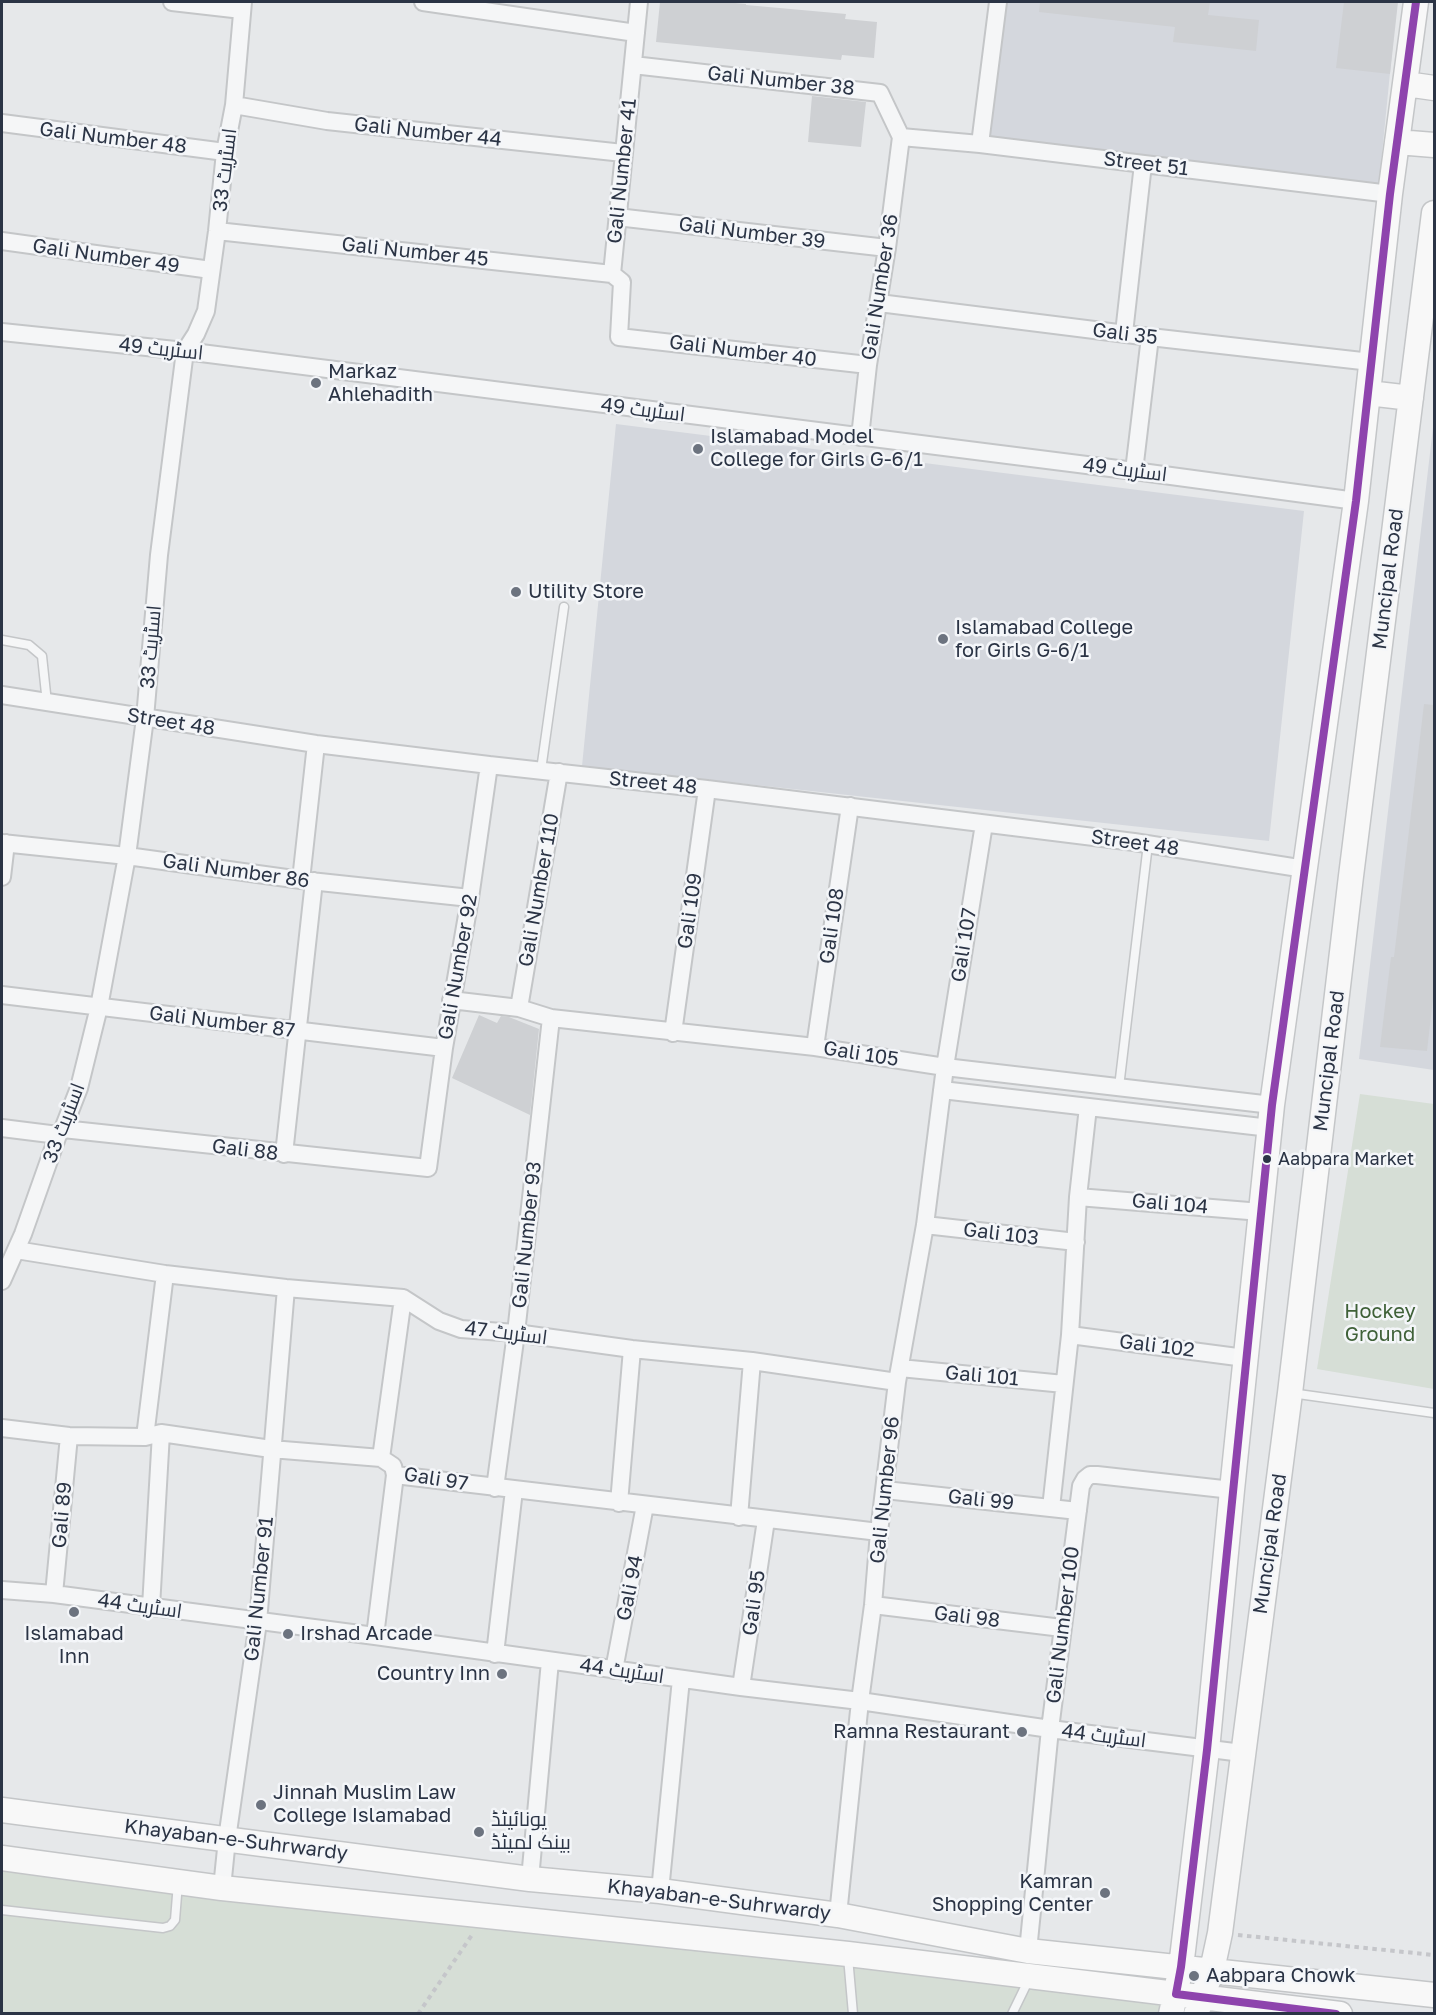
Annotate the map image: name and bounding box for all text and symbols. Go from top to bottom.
street label: Gali Number 38 [706,61,856,101]
street label: Gali Number 41 [602,97,642,245]
street label: Gali Number 44 [353,112,503,152]
street label: Gali Number 48 [38,117,188,159]
street label: اسٹریٹ 33 [208,127,242,213]
street label: Street 51 [1102,147,1190,181]
street label: Gali Number 39 [677,212,827,254]
street label: Gali Number 36 [857,212,903,362]
street label: Gali Number 45 [340,232,490,272]
street label: Gali Number 49 [31,234,181,278]
street label: Gali 35 [1091,318,1159,350]
street label: Gali Number 40 [668,330,818,372]
street label: اسٹریٹ 49 [118,333,204,365]
place label: Markaz Ahlehadith [328,360,433,407]
marker: Markaz Ahlehadith [309,376,323,390]
street label: اسٹریٹ 49 [599,393,687,427]
place label: Islamabad Model College for Girls G-6/1 [710,425,923,472]
marker: Islamabad Model College for Girls G-6/1 [691,442,705,456]
street label: اسٹریٹ 49 [1081,453,1169,487]
street label: Muncipal Road [1367,507,1409,651]
place label: Utility Store [528,580,644,604]
marker: Utility Store [509,585,523,599]
street label: اسٹریٹ 33 [135,604,167,690]
place label: Islamabad College for Girls G-6/1 [955,616,1133,663]
marker: Islamabad College for Girls G-6/1 [936,632,950,646]
street label: Street 48 [125,703,217,741]
street label: Street 48 [608,766,698,800]
street label: Gali Number 110 [514,811,564,969]
street label: Street 48 [1089,825,1181,861]
street label: Gali Number 86 [161,849,311,893]
street label: Gali 109 [673,872,707,950]
street label: Gali 108 [815,886,849,966]
street label: Gali Number 92 [433,892,483,1042]
street label: Gali 107 [946,906,982,984]
street label: Muncipal Road [1308,989,1350,1133]
street label: Gali Number 87 [148,1001,296,1043]
street label: Gali 105 [822,1036,900,1072]
street label: اسٹریٹ 33 [38,1080,90,1166]
street label: Gali 88 [211,1134,279,1166]
place label: Aabpara Market [1278,1148,1414,1170]
marker: Aabpara Market [1261,1153,1273,1165]
street label: Gali Number 93 [507,1160,547,1310]
street label: Gali 104 [1131,1189,1209,1219]
street label: Gali 103 [962,1217,1040,1251]
park label: Hockey Ground [1344,1300,1416,1347]
street label: اسٹریٹ 47 [463,1316,549,1350]
street label: Gali 102 [1118,1329,1196,1363]
street label: Gali 101 [944,1361,1020,1391]
street label: Gali Number 96 [865,1415,905,1565]
street label: Gali 97 [402,1462,470,1496]
street label: Muncipal Road [1248,1472,1292,1616]
street label: Gali 89 [47,1481,77,1549]
street label: Gali 99 [947,1485,1015,1515]
street label: Gali Number 91 [239,1515,279,1663]
street label: Gali Number 100 [1041,1545,1085,1705]
street label: Gali 94 [612,1553,648,1623]
street label: Gali 95 [738,1569,770,1637]
street label: اسٹریٹ 44 [96,1588,184,1624]
street label: Gali 98 [933,1601,1001,1633]
marker: Islamabad Inn [67,1605,81,1619]
place label: Islamabad Inn [24,1622,124,1669]
place label: Irshad Arcade [300,1622,433,1646]
marker: Irshad Arcade [281,1627,295,1641]
street label: اسٹریٹ 44 [578,1653,666,1689]
place label: Country Inn [377,1662,490,1686]
marker: Country Inn [495,1667,509,1681]
street label: اسٹریٹ 44 [1060,1719,1148,1753]
place label: Ramna Restaurant [833,1720,1010,1744]
marker: Ramna Restaurant [1015,1725,1029,1739]
place label: Jinnah Muslim Law College Islamabad [273,1781,456,1828]
marker: Jinnah Muslim Law College Islamabad [254,1798,268,1812]
place label: یونائیٹڈ بینک لمیٹڈ [491,1808,571,1855]
street label: Khayaban-e-Suhrwardy [123,1814,349,1866]
marker: یونائیٹڈ بینک لمیٹڈ [472,1825,486,1839]
place label: Kamran Shopping Center [932,1870,1093,1917]
street label: Khayaban-e-Suhrwardy [606,1874,832,1926]
marker: Kamran Shopping Center [1098,1886,1112,1900]
place label: Aabpara Chowk [1206,1964,1356,1988]
marker: Aabpara Chowk [1187,1969,1201,1983]

